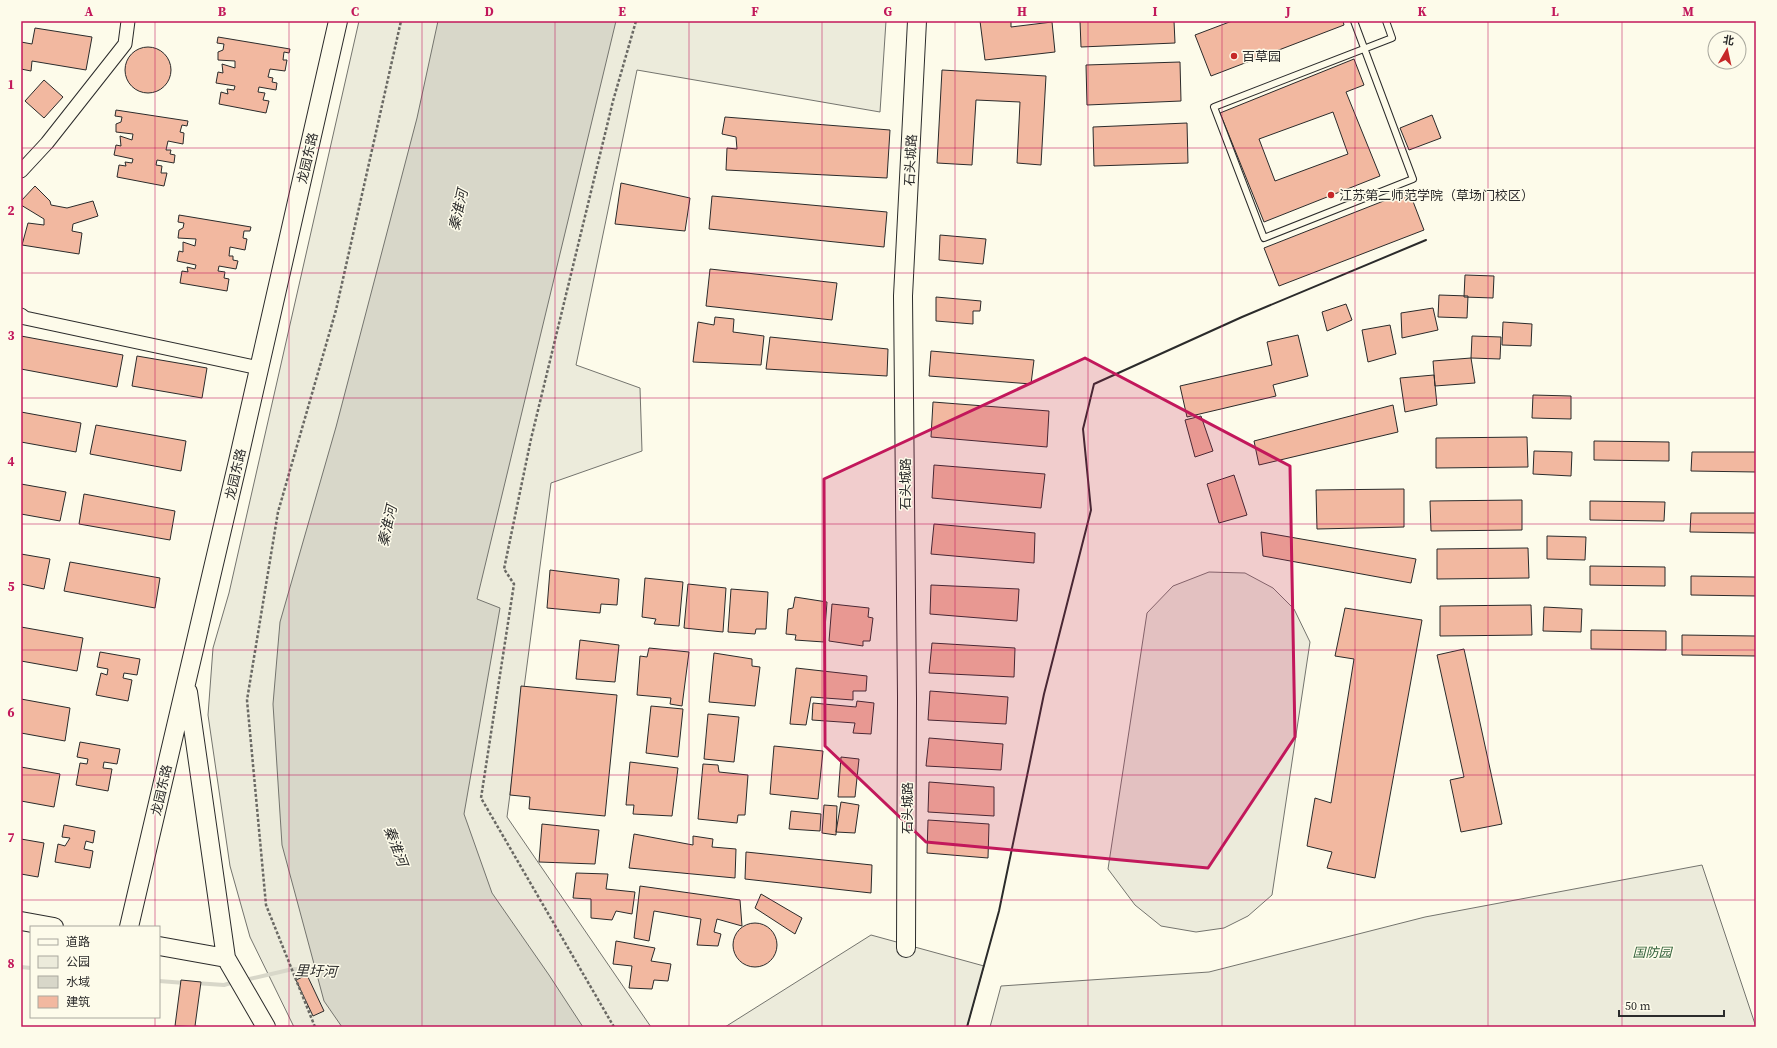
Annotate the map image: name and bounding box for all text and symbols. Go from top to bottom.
text: A [85,3,94,20]
text: B [218,3,227,20]
text: C [351,3,359,20]
text: D [484,3,494,20]
text: E [618,3,626,20]
text: F [751,3,759,20]
text: G [884,3,893,20]
text: H [1017,3,1027,20]
text: I [1152,3,1158,20]
text: J [1284,3,1291,20]
text: K [1417,3,1427,20]
text: L [1551,3,1559,20]
text: M [1682,3,1694,20]
north arrow [1707,30,1747,70]
text: 北 [1722,32,1735,49]
place label: 百草园 [1242,48,1281,65]
marker: 百草园 [1229,51,1239,61]
text: 1 [7,76,15,93]
street label: 龙园东路 [293,131,322,185]
street label: 石头城路 [901,134,920,186]
water label: 秦淮河 [444,184,473,233]
place label: 江苏第二师范学院（草场门校区） [1339,187,1534,204]
marker: 江苏第二师范学院（草场门校区） [1326,190,1336,200]
text: 2 [7,202,15,219]
text: 3 [7,327,15,344]
street label: 龙园东路 [221,447,250,501]
text: 4 [7,453,15,470]
street label: 石头城路 [897,458,914,510]
water label: 秦淮河 [373,500,402,549]
text: 5 [7,578,15,595]
text: 6 [7,704,15,721]
street label: 龙园东路 [147,763,176,817]
street label: 石头城路 [899,782,916,834]
water label: 秦淮河 [379,823,414,872]
text: 7 [7,829,15,846]
legend [30,926,160,1018]
text: 道路 [66,934,90,950]
park label: 国防园 [1632,944,1673,961]
text: 公园 [66,954,90,970]
text: 8 [7,955,15,972]
water label: 里圩河 [295,960,340,982]
text: 水域 [66,974,90,990]
scale bar [1619,992,1724,1018]
text: 建筑 [66,994,90,1010]
text: 50 m [1625,998,1651,1014]

